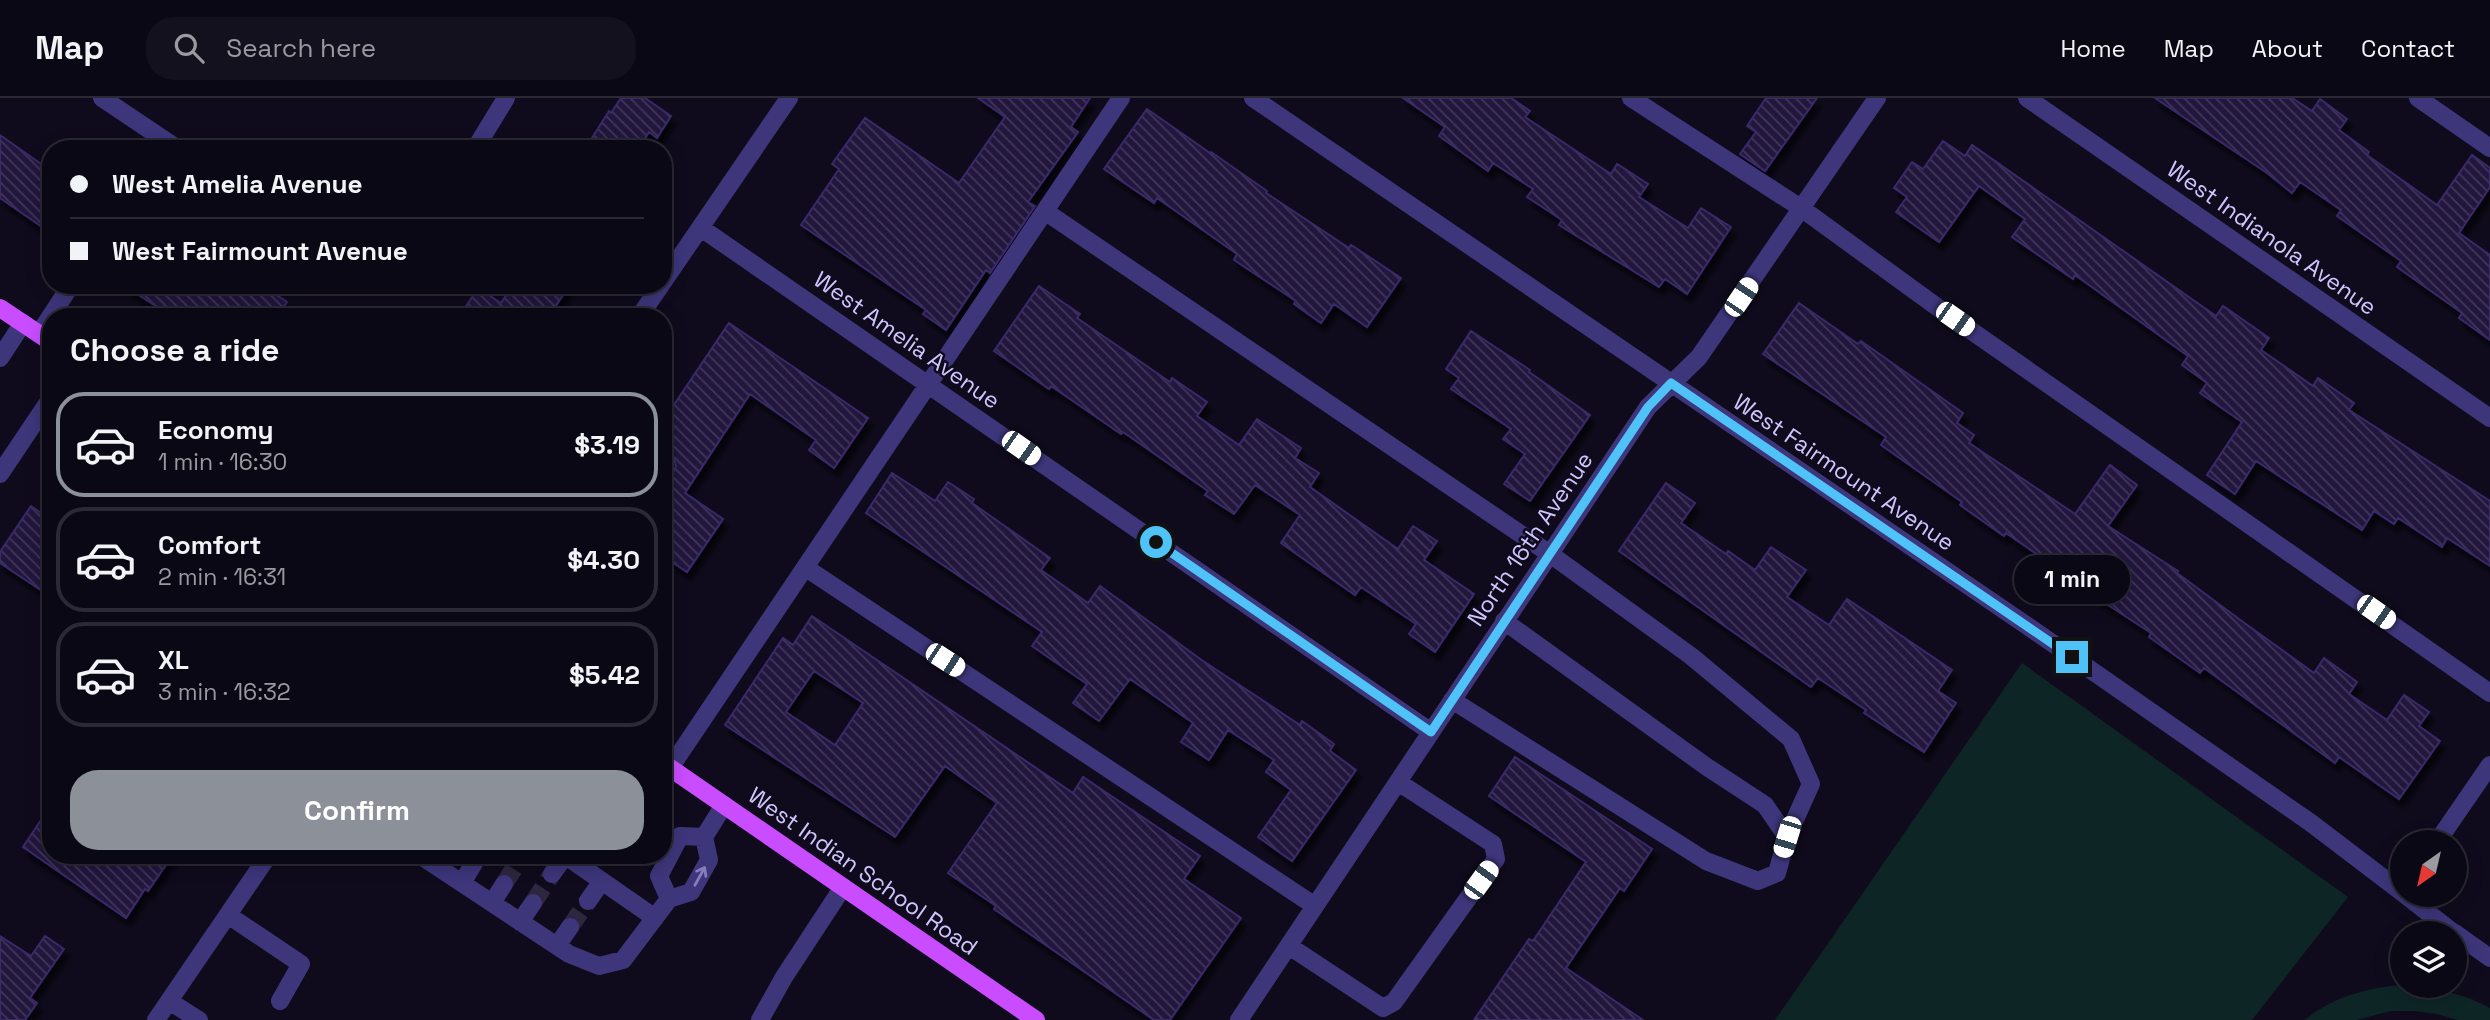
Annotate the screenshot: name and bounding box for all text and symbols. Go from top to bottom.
search box [146,17,636,80]
text: Map [35,27,104,69]
icon: search [170,29,208,67]
text: Search here [226,31,376,65]
text: Home [2060,33,2126,64]
text: Map [2164,33,2214,64]
text: About [2252,33,2323,64]
text: Contact [2361,33,2455,64]
street label: West Indianola Avenue [2161,154,2383,322]
text: West Amelia Avenue [112,167,362,201]
text: West Fairmount Avenue [112,234,408,268]
street label: West Amelia Avenue [808,264,1006,416]
car [1721,274,1762,320]
car [1932,298,1979,340]
text: Choose a ride [70,330,280,370]
street label: West Fairmount Avenue [1727,387,1961,557]
icon: car [74,413,137,476]
text: Economy [158,413,274,447]
car [998,427,1045,469]
text: $3.19 [574,428,640,462]
street label: North 16th Avenue [1461,446,1599,632]
text: 1 min · 16:30 [158,447,287,477]
route start [1140,526,1172,558]
icon: car [74,528,137,591]
text: Comfort [158,528,261,562]
text: $4.30 [567,543,640,577]
callout: 1 min [2014,556,2130,604]
text: 2 min · 16:31 [158,562,286,592]
text: 1 min [2044,564,2100,594]
car [2353,591,2400,633]
car [922,640,969,680]
route end [2056,641,2088,673]
icon: car [74,643,137,706]
text: XL [158,643,189,677]
text: $5.42 [569,658,640,692]
text: 3 min · 16:32 [158,677,291,707]
button: Confirm [70,770,644,850]
street label: West Indian School Road [742,780,984,962]
car [1771,814,1804,860]
north arrow [2390,830,2468,906]
map controls [2390,830,2467,998]
car [1461,857,1502,903]
one-way arrow [694,866,707,887]
button: layers [2390,921,2467,998]

